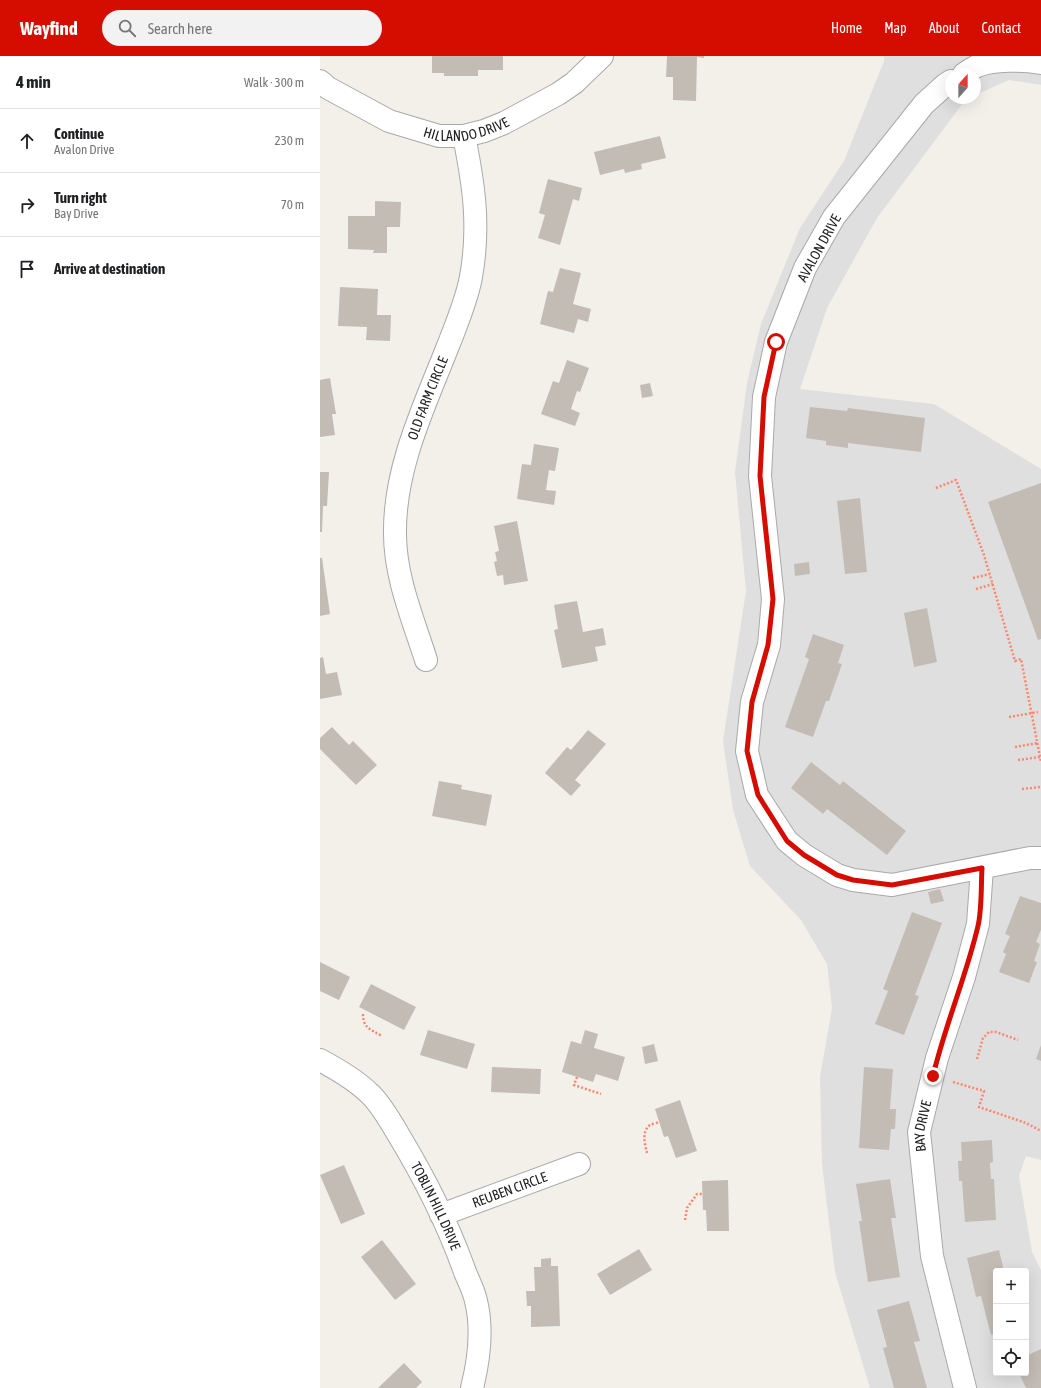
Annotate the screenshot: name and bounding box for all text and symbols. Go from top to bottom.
search box [102,10,382,46]
text: Wayfind [20,17,78,39]
icon: search [116,17,138,39]
text: Search here [148,20,212,37]
text: Home [831,20,862,36]
text: Map [884,20,907,36]
text: About [929,20,960,36]
text: Contact [982,20,1021,36]
north arrow [945,68,981,104]
text: 4 min [16,72,51,92]
text: Walk · 300 m [244,75,304,90]
street label: HILLANDO DRIVE [422,114,511,144]
text: Continue [54,125,104,142]
icon: ahead [16,130,38,152]
text: 230 m [275,133,304,148]
text: Avalon Drive [54,142,114,157]
text: Turn right [54,189,107,206]
icon: right [16,194,38,216]
text: 70 m [281,197,304,212]
text: Bay Drive [54,206,99,221]
street label: AVALON DRIVE [794,211,844,285]
icon: arrive [16,258,38,280]
text: Arrive at destination [54,260,165,277]
route start [767,333,785,351]
street label: OLD FARM CIRCLE [404,354,451,442]
route end [924,1067,942,1085]
street label: BAY DRIVE [911,1099,934,1153]
street label: TOBLIN HILL DRIVE [408,1159,464,1252]
street label: REUBEN CIRCLE [470,1169,549,1211]
map controls [993,1268,1029,1376]
button: + [993,1268,1029,1304]
button: − [993,1304,1029,1340]
button: locate [993,1340,1029,1376]

